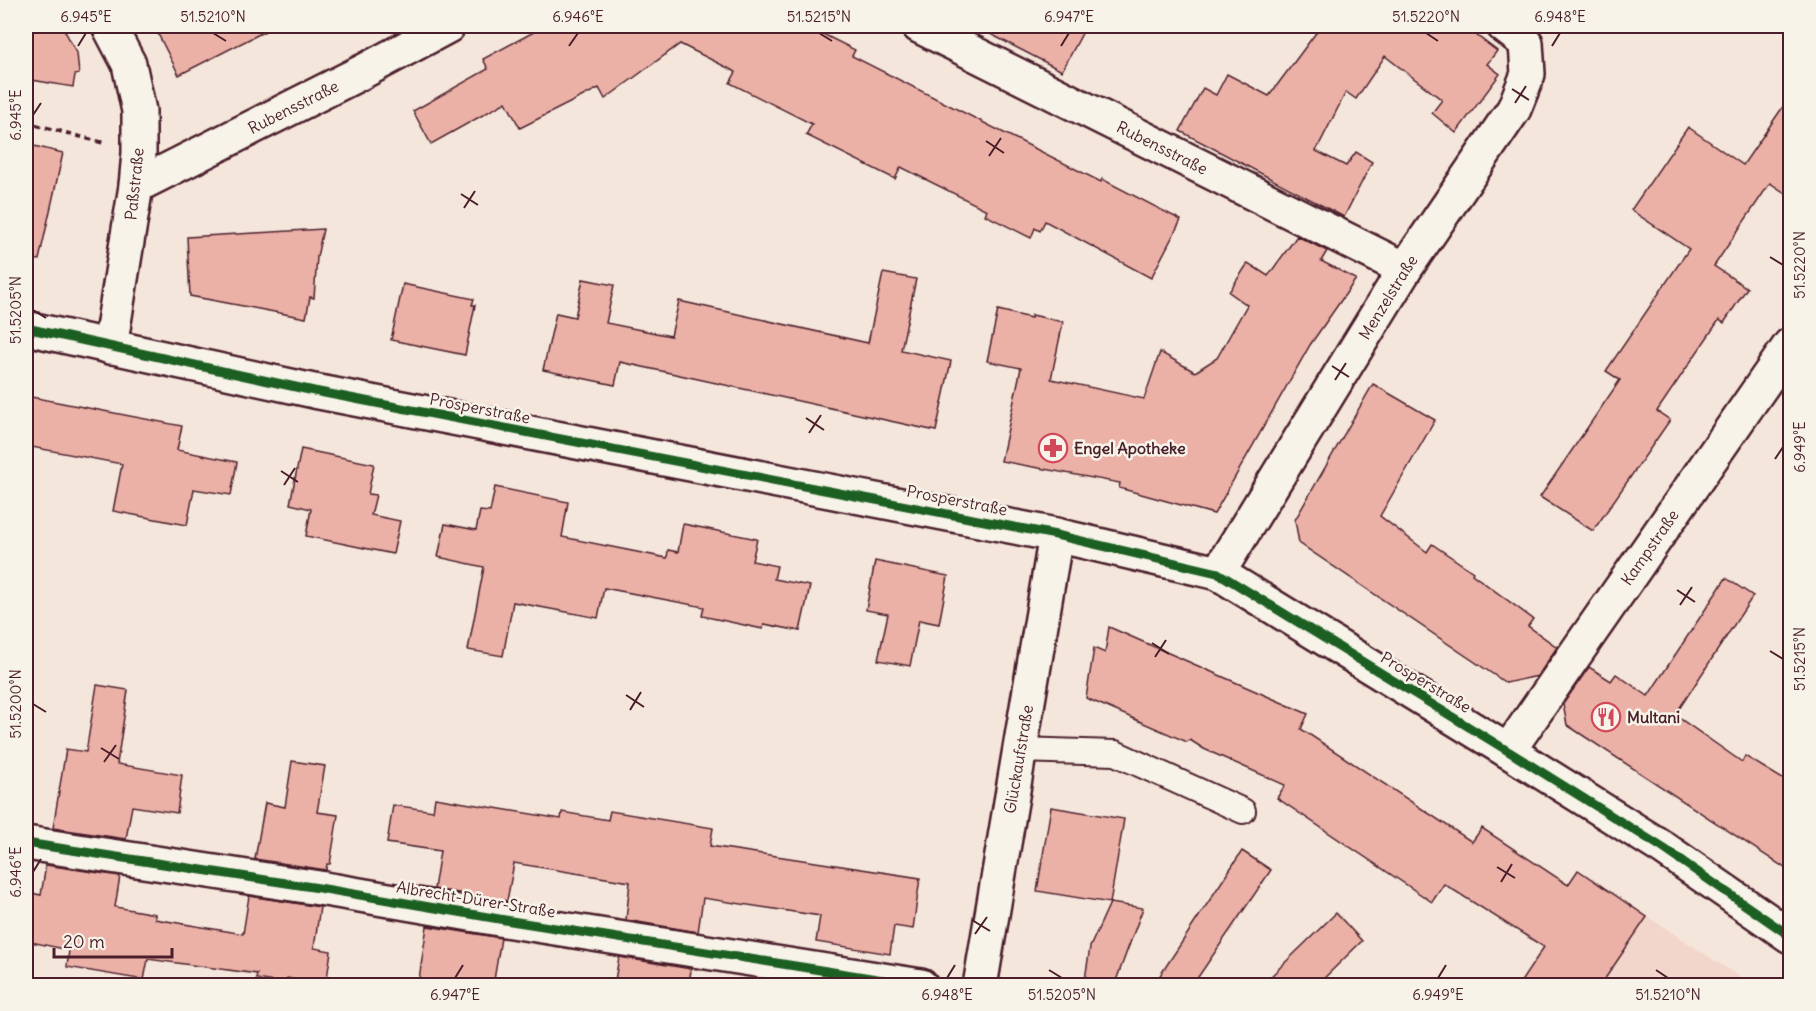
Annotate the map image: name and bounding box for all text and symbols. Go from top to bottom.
text: 6.945°E [60,7,112,26]
text: 51.5210°N [180,7,246,26]
text: 6.946°E [552,7,604,26]
text: 51.5215°N [787,7,851,26]
text: 6.947°E [1044,7,1094,26]
text: 51.5220°N [1392,7,1460,26]
text: 6.948°E [1534,7,1586,26]
street label: Rubensstraße [244,76,342,138]
text: 6.945°E [6,89,25,141]
street label: Rubensstraße [1114,117,1211,179]
street label: Paßstraße [120,147,148,221]
text: 51.5220°N [1790,231,1809,299]
street label: Menzelstraße [1354,251,1422,343]
text: 51.5205°N [6,276,25,344]
street label: Prosperstraße [428,388,532,428]
text: 6.949°E [1790,421,1809,473]
pharmacy icon: Engel Apotheke [1037,432,1069,464]
place label: Engel Apotheke [1074,438,1186,459]
street label: Prosperstraße [905,480,1009,520]
street label: Kampstraße [1616,506,1683,589]
text: 51.5215°N [1790,627,1809,691]
street label: Prosperstraße [1377,647,1475,717]
text: 51.5200°N [6,669,25,739]
restaurant icon: Multani [1590,701,1622,733]
street label: Glückaufstraße [999,703,1037,815]
place label: Multani [1627,707,1680,727]
text: 6.946°E [6,846,25,898]
street label: Albrecht-Dürer-Straße [395,877,557,921]
scale bar [54,921,172,959]
text: 20 m [63,930,105,953]
text: 6.947°E [430,985,480,1004]
text: 6.948°E [921,985,973,1004]
text: 51.5205°N [1028,985,1096,1004]
text: 6.949°E [1412,985,1464,1004]
text: 51.5210°N [1635,985,1701,1004]

